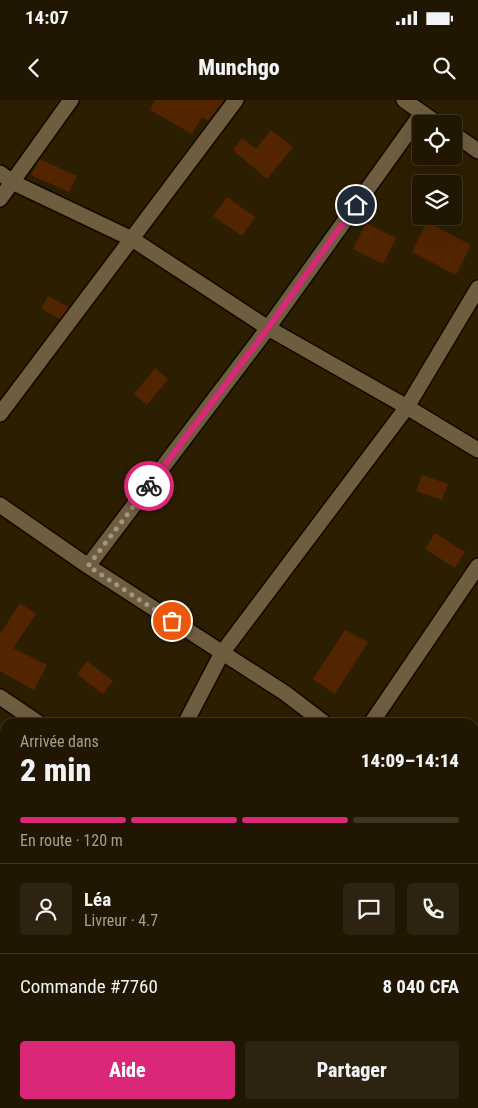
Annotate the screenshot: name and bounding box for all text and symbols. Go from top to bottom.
text: 14:07 [25,6,69,29]
icon: back [20,54,48,82]
icon: search [430,54,458,82]
text: Munchgo [198,55,280,80]
map controls [412,115,462,225]
button: locate [412,115,462,165]
button: layers [412,175,462,225]
pin [335,184,377,226]
icon: home [342,191,370,219]
courier [124,461,174,511]
icon: bike [135,472,163,500]
pin [151,600,193,642]
icon: bag [158,607,186,635]
text: Arrivée dans [20,732,99,751]
text: 14:09–14:14 [361,749,459,772]
text: 2 min [20,751,91,789]
text: En route · 120 m [20,831,123,850]
button: person [20,883,72,935]
button: chat [343,883,395,935]
button: phone [407,883,459,935]
text: Léa [84,888,111,911]
text: Livreur · 4.7 [84,911,158,930]
text: Commande #7760 [20,975,158,998]
text: 8 040 CFA [382,975,459,998]
button: Aide [20,1041,235,1099]
button: Partager [245,1041,459,1099]

